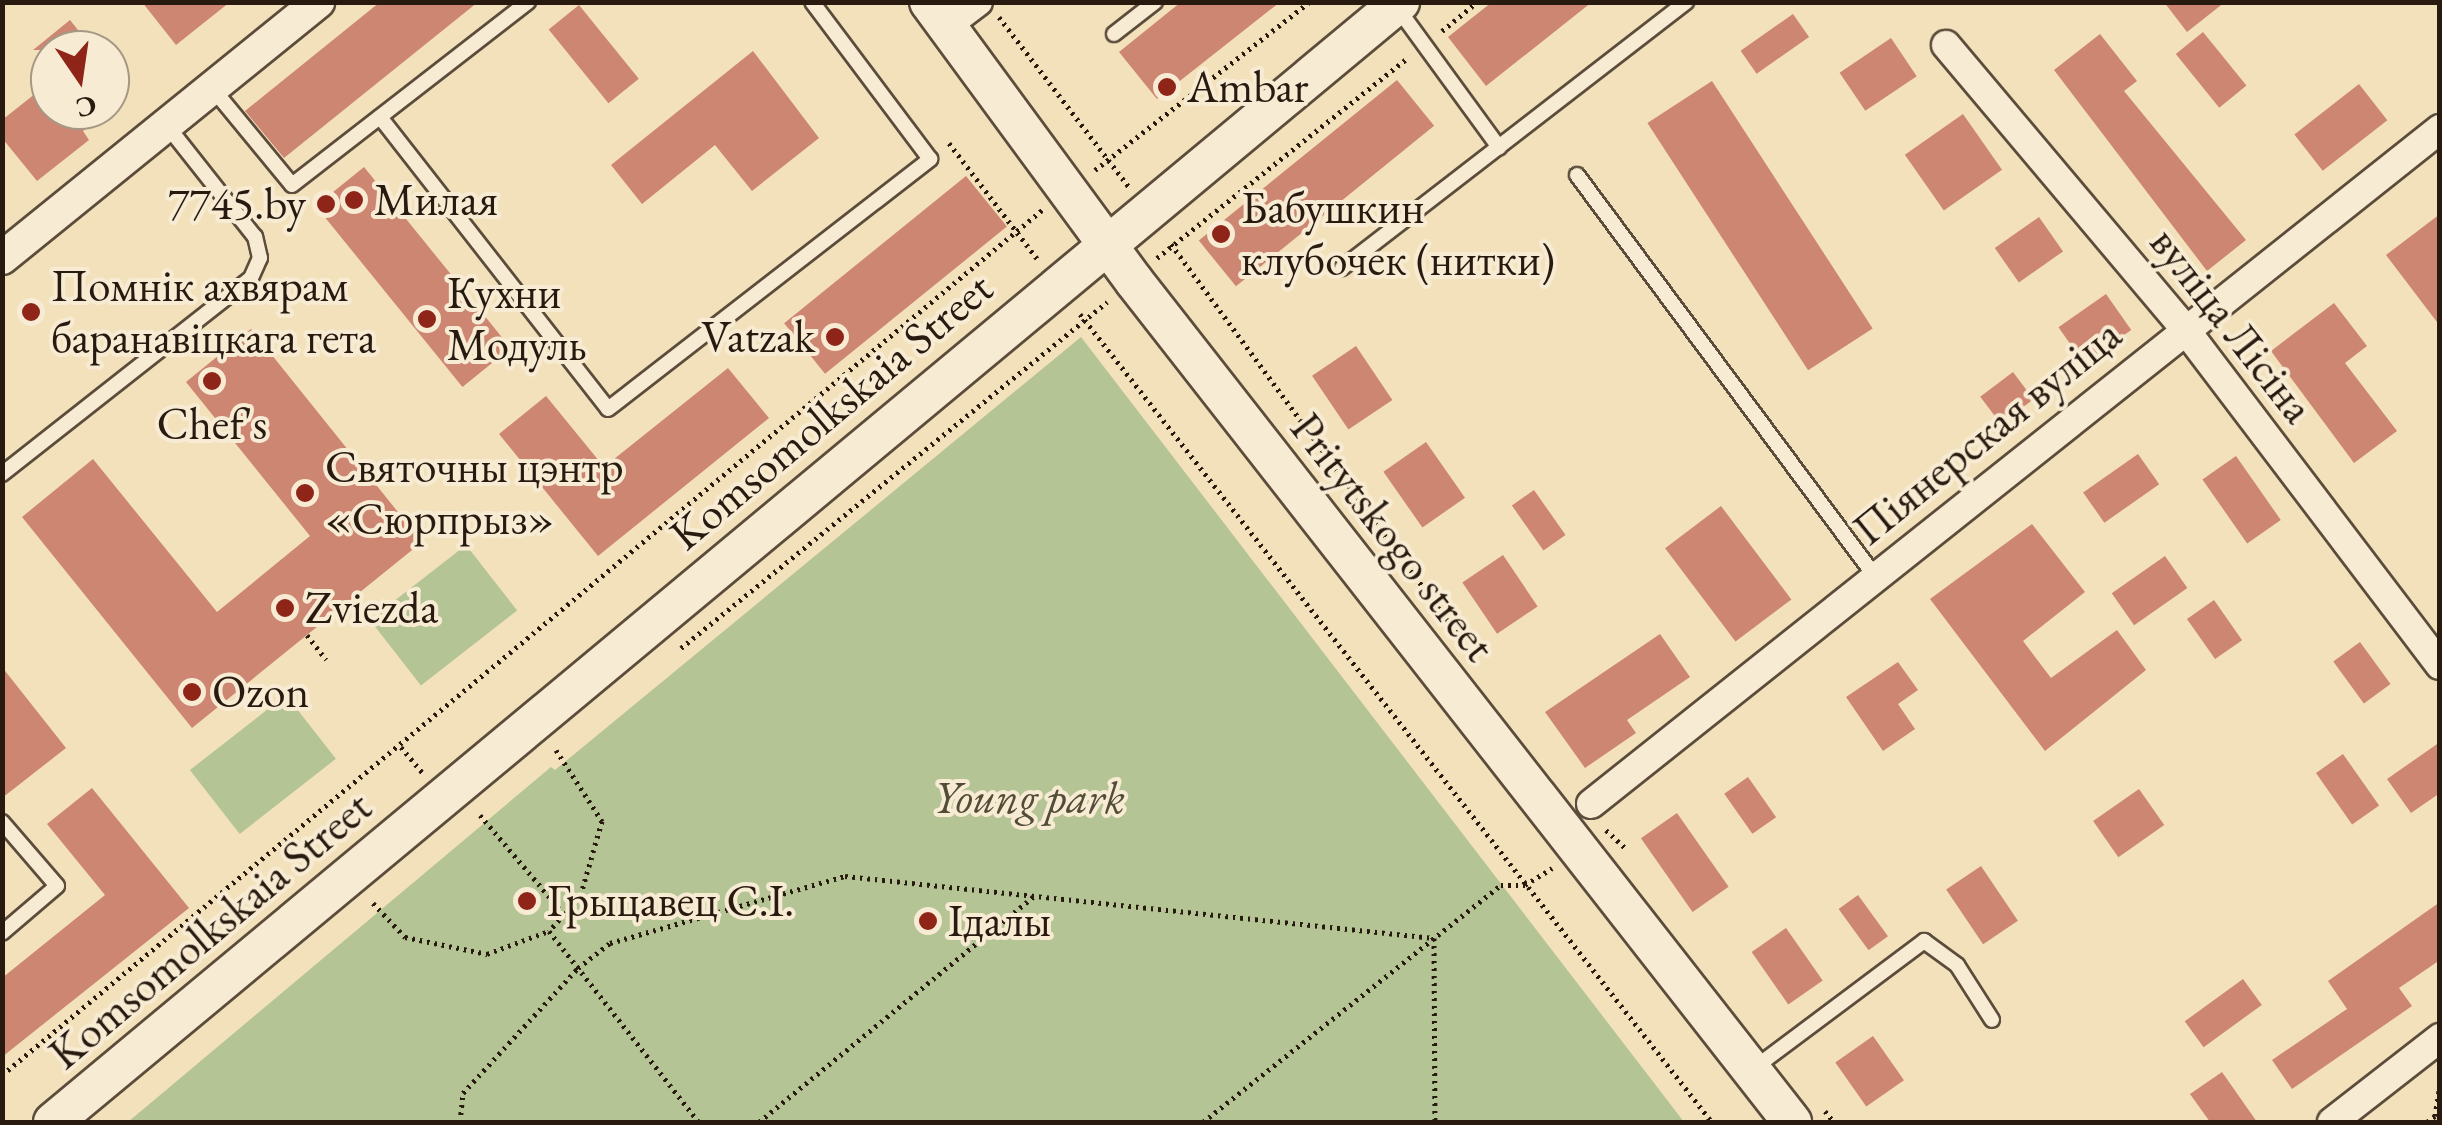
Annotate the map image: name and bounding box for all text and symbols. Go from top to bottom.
north arrow [30,30,130,130]
place label: Ambar [1187,60,1308,114]
marker: Ambar [1156,76,1178,98]
text: С [73,88,100,127]
place label: Милая [374,173,498,227]
place label: 7745.by [167,177,306,231]
place label: Бабушкин клубочек (нитки) [1241,181,1555,287]
marker: Милая [343,189,365,211]
marker: 7745.by [315,193,337,215]
street label: вуліца Лісіна [2139,216,2325,434]
marker: Бабушкин клубочек (нитки) [1210,223,1232,245]
place label: Помнік ахвярам баранавіцкага гета [51,259,376,365]
street label: Komsomolkskaia Street [659,261,1003,561]
place label: Кухни Модуль [447,266,587,372]
marker: Помнік ахвярам баранавіцкага гета [20,301,42,323]
street label: Піянерская вуліца [1842,307,2132,557]
marker: Кухни Модуль [416,308,438,330]
place label: Vatzak [701,310,815,364]
marker: Vatzak [824,326,846,348]
marker: Chef's [201,370,223,392]
place label: Chef's [157,397,267,451]
street label: Pritytskogo street [1279,402,1507,672]
place label: Святочны цэнтр «Сюрпрыз» [325,440,623,546]
marker: Святочны цэнтр «Сюрпрыз» [294,482,316,504]
place label: Zviezda [305,581,438,635]
marker: Zviezda [274,597,296,619]
place label: Ozon [212,665,309,719]
marker: Ozon [181,681,203,703]
park label: Young park [933,771,1125,825]
street label: Komsomolkskaia Street [38,780,382,1080]
place label: Грыцавец С.І. [547,874,794,928]
marker: Грыцавец С.І. [516,890,538,912]
place label: Ідалы [948,894,1051,948]
marker: Ідалы [917,910,939,932]

